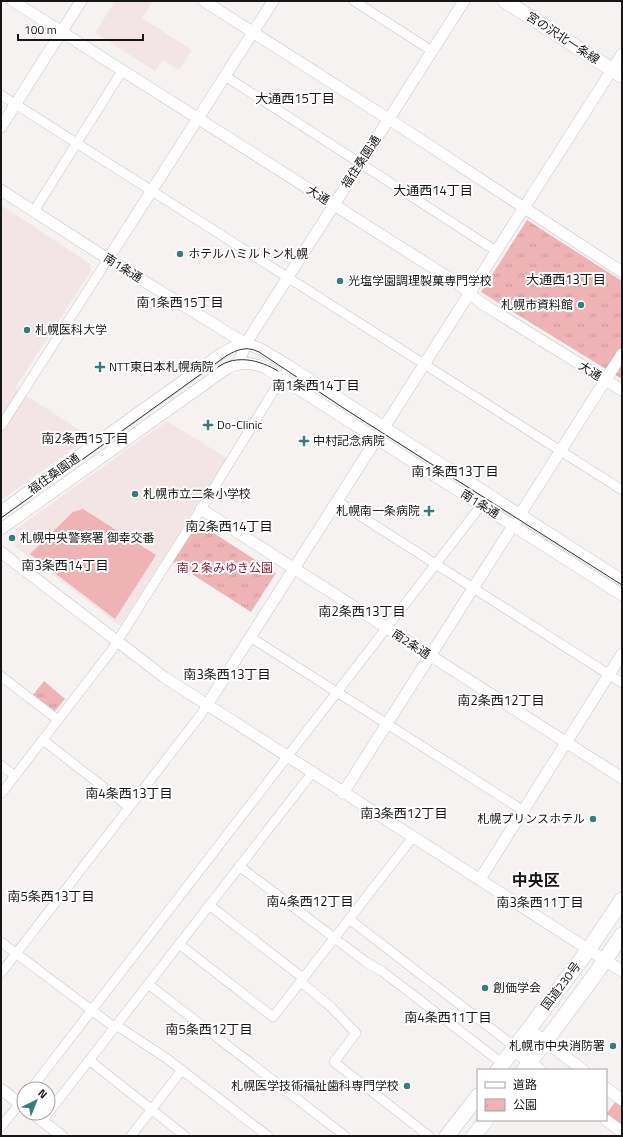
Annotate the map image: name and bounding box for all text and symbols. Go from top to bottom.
street label: 宮の沢北一条線 [523,7,604,68]
scale bar [18,16,143,42]
text: 100 m [24,20,57,39]
district label: 大通西15丁目 [255,88,335,108]
street label: 福住桑園通 [336,131,385,192]
street label: 大通 [303,180,333,209]
district label: 大通西14丁目 [393,180,473,200]
place label: ホテルハミルトン札幌 [188,244,308,263]
street label: 南1条通 [100,248,146,287]
marker: ホテルハミルトン札幌 [175,249,185,259]
district label: 大通西13丁目 [526,269,606,289]
place label: 光塩学園調理製菓専門学校 [348,271,492,290]
marker: 光塩学園調理製菓専門学校 [335,276,345,286]
district label: 南1条西15丁目 [137,292,223,312]
place label: 札幌市資料館 [501,295,573,314]
marker: 札幌市資料館 [576,300,586,310]
place label: 札幌医科大学 [35,320,107,339]
marker: 札幌医科大学 [22,325,32,335]
street label: 大通 [575,356,605,385]
place label: NTT東日本札幌病院 [109,357,214,376]
marker: NTT東日本札幌病院 [94,361,106,373]
district label: 南1条西14丁目 [273,375,359,395]
place label: Do-Clinic [217,415,263,434]
marker: Do-Clinic [202,419,214,431]
district label: 南2条西15丁目 [42,428,128,448]
place label: 中村記念病院 [313,431,385,450]
marker: 中村記念病院 [298,435,310,447]
street label: 福住桑園通 [24,448,84,499]
district label: 南1条西13丁目 [412,461,498,481]
place label: 札幌市立二条小学校 [143,484,251,503]
street label: 南1条通 [457,484,503,523]
marker: 札幌市立二条小学校 [130,489,140,499]
place label: 札幌南一条病院 [336,501,420,520]
marker: 札幌南一条病院 [423,505,435,517]
district label: 南2条西14丁目 [186,516,272,536]
place label: 札幌中央警察署 御幸交番 [20,528,155,547]
marker: 札幌中央警察署 御幸交番 [7,533,17,543]
district label: 南3条西14丁目 [22,555,108,575]
park label: 南２条みゆき公園 [177,558,273,577]
district label: 南2条西13丁目 [319,601,405,621]
street label: 南2条通 [388,624,434,663]
district label: 南3条西13丁目 [184,664,270,684]
district label: 南2条西12丁目 [458,690,544,710]
district label: 南4条西13丁目 [86,783,172,803]
district label: 南3条西12丁目 [361,803,447,823]
place label: 札幌プリンスホテル [477,809,585,828]
marker: 札幌プリンスホテル [588,814,598,824]
district label: 中央区 [512,868,560,892]
district label: 南5条西13丁目 [8,886,94,906]
district label: 南4条西12丁目 [267,891,353,911]
district label: 南3条西11丁目 [497,892,583,912]
street label: 国道230号 [536,958,585,1014]
place label: 創価学会 [493,978,541,997]
marker: 創価学会 [480,983,490,993]
district label: 南4条西11丁目 [405,1007,491,1027]
district label: 南5条西12丁目 [166,1019,252,1039]
place label: 札幌市中央消防署 [509,1036,605,1055]
marker: 札幌市中央消防署 [608,1041,618,1051]
legend [477,1069,607,1121]
text: 道路 [513,1075,537,1094]
place label: 札幌医学技術福祉歯科専門学校 [231,1076,399,1095]
north arrow [16,1081,56,1121]
marker: 札幌医学技術福祉歯科専門学校 [402,1081,412,1091]
text: N [35,1085,51,1102]
text: 公園 [513,1095,537,1114]

